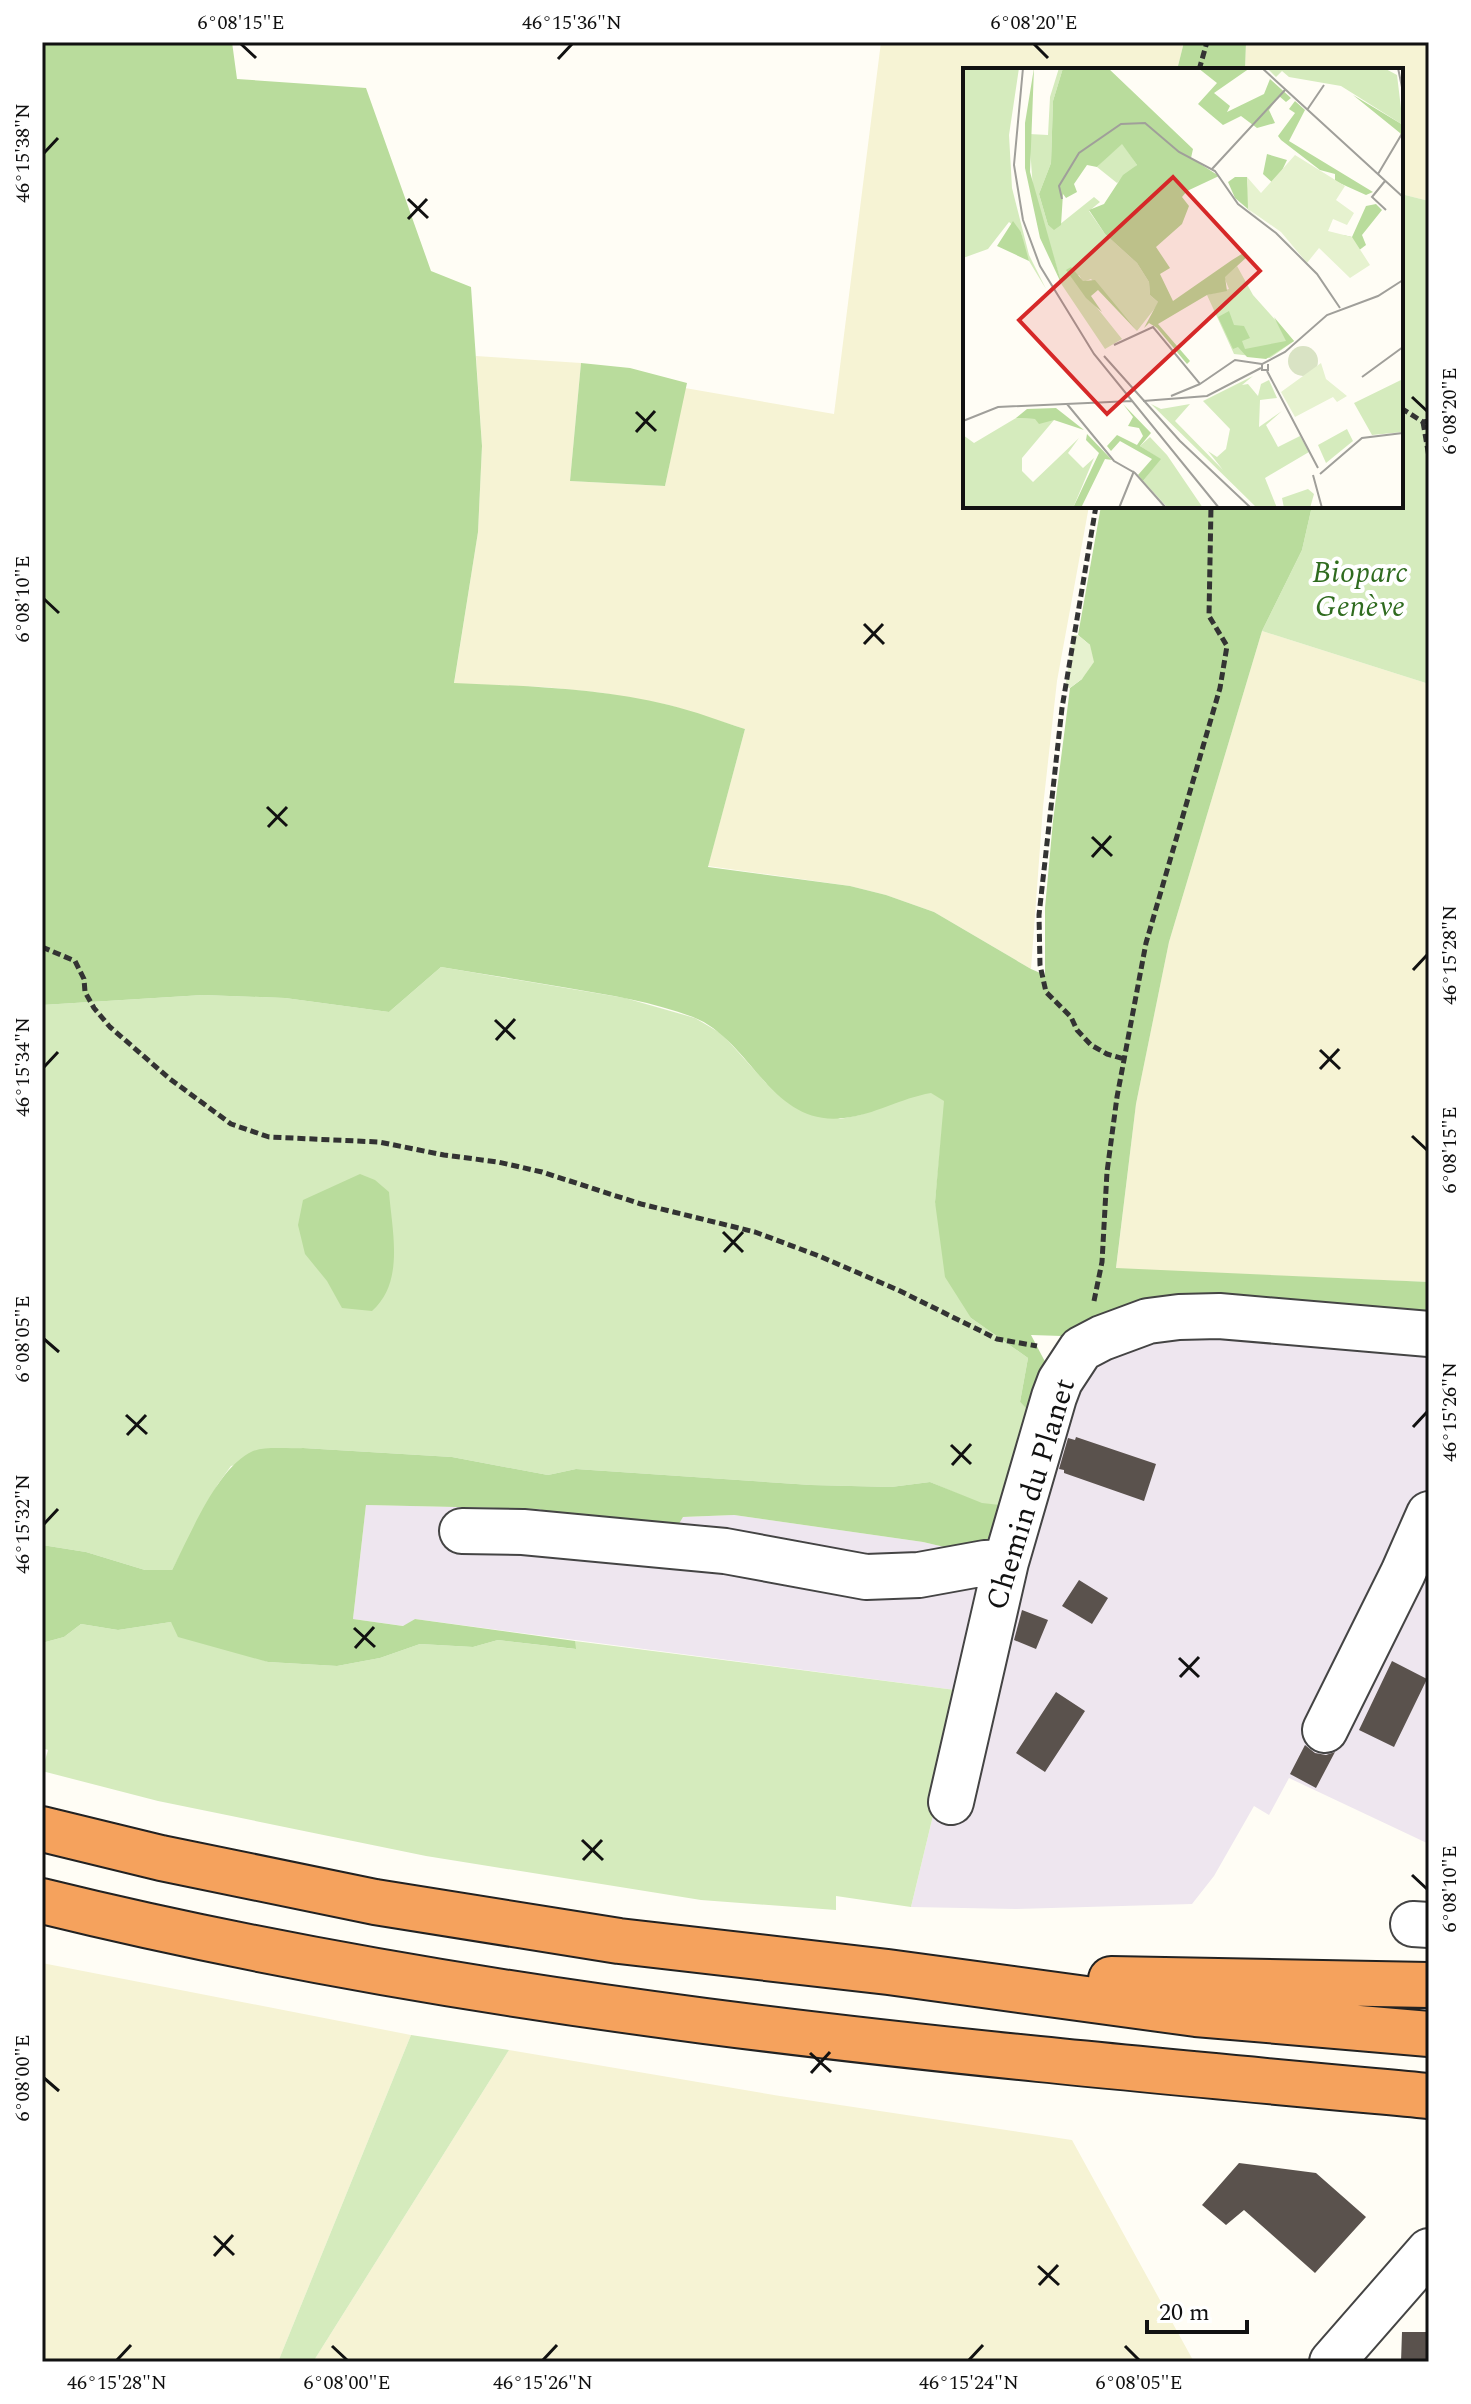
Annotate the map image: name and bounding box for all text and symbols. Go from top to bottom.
text: 6°08'15"E [197,8,285,38]
text: 46°15'36"N [522,8,622,38]
text: 6°08'20"E [990,8,1078,38]
inset map [963,68,1403,508]
text: 46°15'38"N [8,103,38,203]
text: 6°08'20"E [1435,367,1465,455]
park label: Bioparc Genève [1312,550,1408,630]
text: 6°08'10"E [8,555,38,643]
text: 46°15'28"N [1435,905,1465,1005]
text: 46°15'34"N [8,1017,38,1117]
text: 6°08'15"E [1435,1106,1465,1194]
text: 6°08'05"E [8,1295,38,1383]
text: 46°15'26"N [1435,1362,1465,1462]
street label: Chemin du Planet [974,1373,1088,1616]
text: 46°15'32"N [8,1474,38,1574]
text: 6°08'10"E [1435,1845,1465,1933]
text: 6°08'00"E [8,2034,38,2122]
scale bar [1147,2284,1247,2334]
text: 20 m [1159,2295,1210,2331]
text: 46°15'28"N [67,2368,167,2398]
text: 6°08'00"E [303,2368,391,2398]
text: 46°15'26"N [493,2368,593,2398]
text: 46°15'24"N [919,2368,1019,2398]
text: 6°08'05"E [1095,2368,1183,2398]

